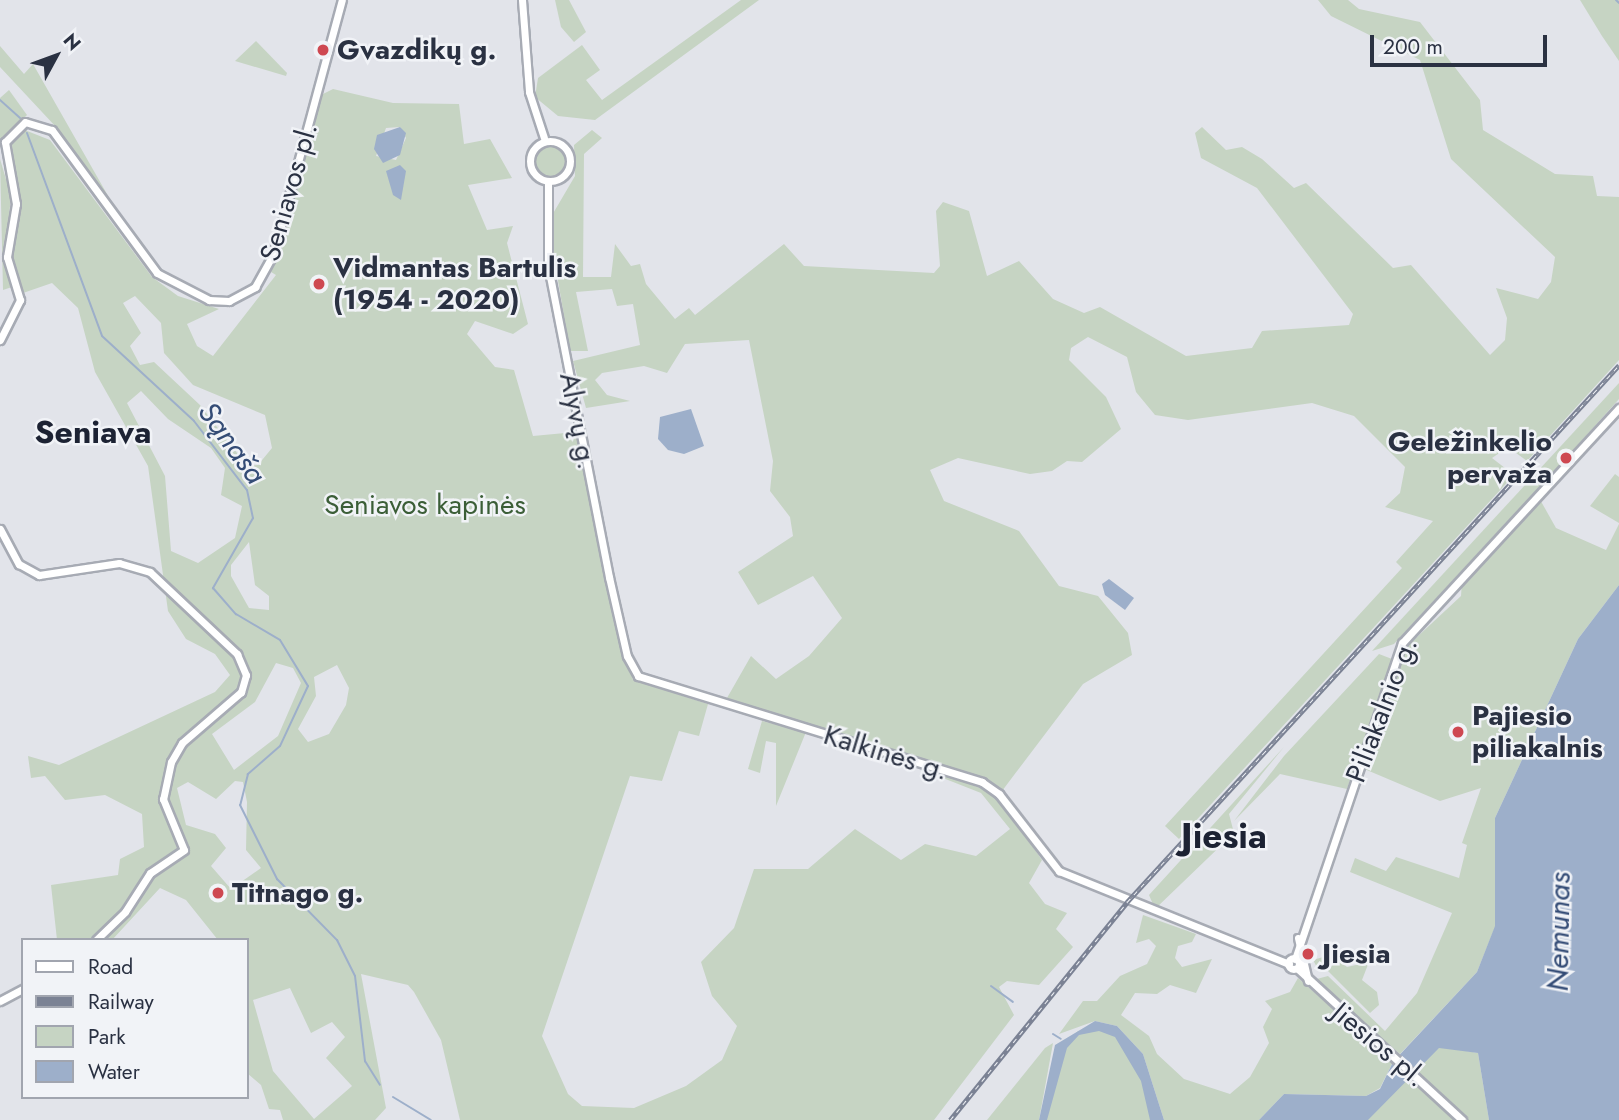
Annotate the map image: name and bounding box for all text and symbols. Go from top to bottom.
north arrow [21,21,91,91]
scale bar [1374,21,1551,65]
text: N [57,27,87,56]
text: 200 m [1383,32,1443,62]
place label: Gvazdikų g. [337,33,496,67]
marker: Gvazdikų g. [315,42,331,58]
street label: Seniavos pl. [253,119,325,265]
place label: Vidmantas Bartulis (1954 - 2020) [333,251,576,317]
marker: Vidmantas Bartulis (1954 - 2020) [311,276,327,292]
street label: Alyvų g. [552,370,604,472]
water label: Sąnaša [190,395,274,491]
district label: Seniava [35,413,151,451]
place label: Geležinkelio pervaža [1388,425,1552,491]
marker: Geležinkelio pervaža [1558,450,1574,466]
park label: Seniavos kapinės [324,488,526,522]
street label: Piliakalnio g. [1339,633,1425,787]
place label: Pajiesio piliakalnis [1472,699,1603,765]
street label: Kalkinės g. [820,718,952,788]
marker: Pajiesio piliakalnis [1450,724,1466,740]
district label: Jiesia [1181,815,1267,857]
water label: Nemunas [1540,872,1578,992]
place label: Titnago g. [232,876,364,910]
marker: Titnago g. [210,885,226,901]
place label: Jiesia [1322,937,1391,971]
legend [21,938,248,1099]
marker: Jiesia [1300,946,1316,962]
text: Road [88,952,133,982]
text: Railway [88,987,154,1017]
street label: Jiesios pl. [1325,996,1433,1094]
text: Park [88,1022,125,1052]
text: Water [88,1057,140,1087]

